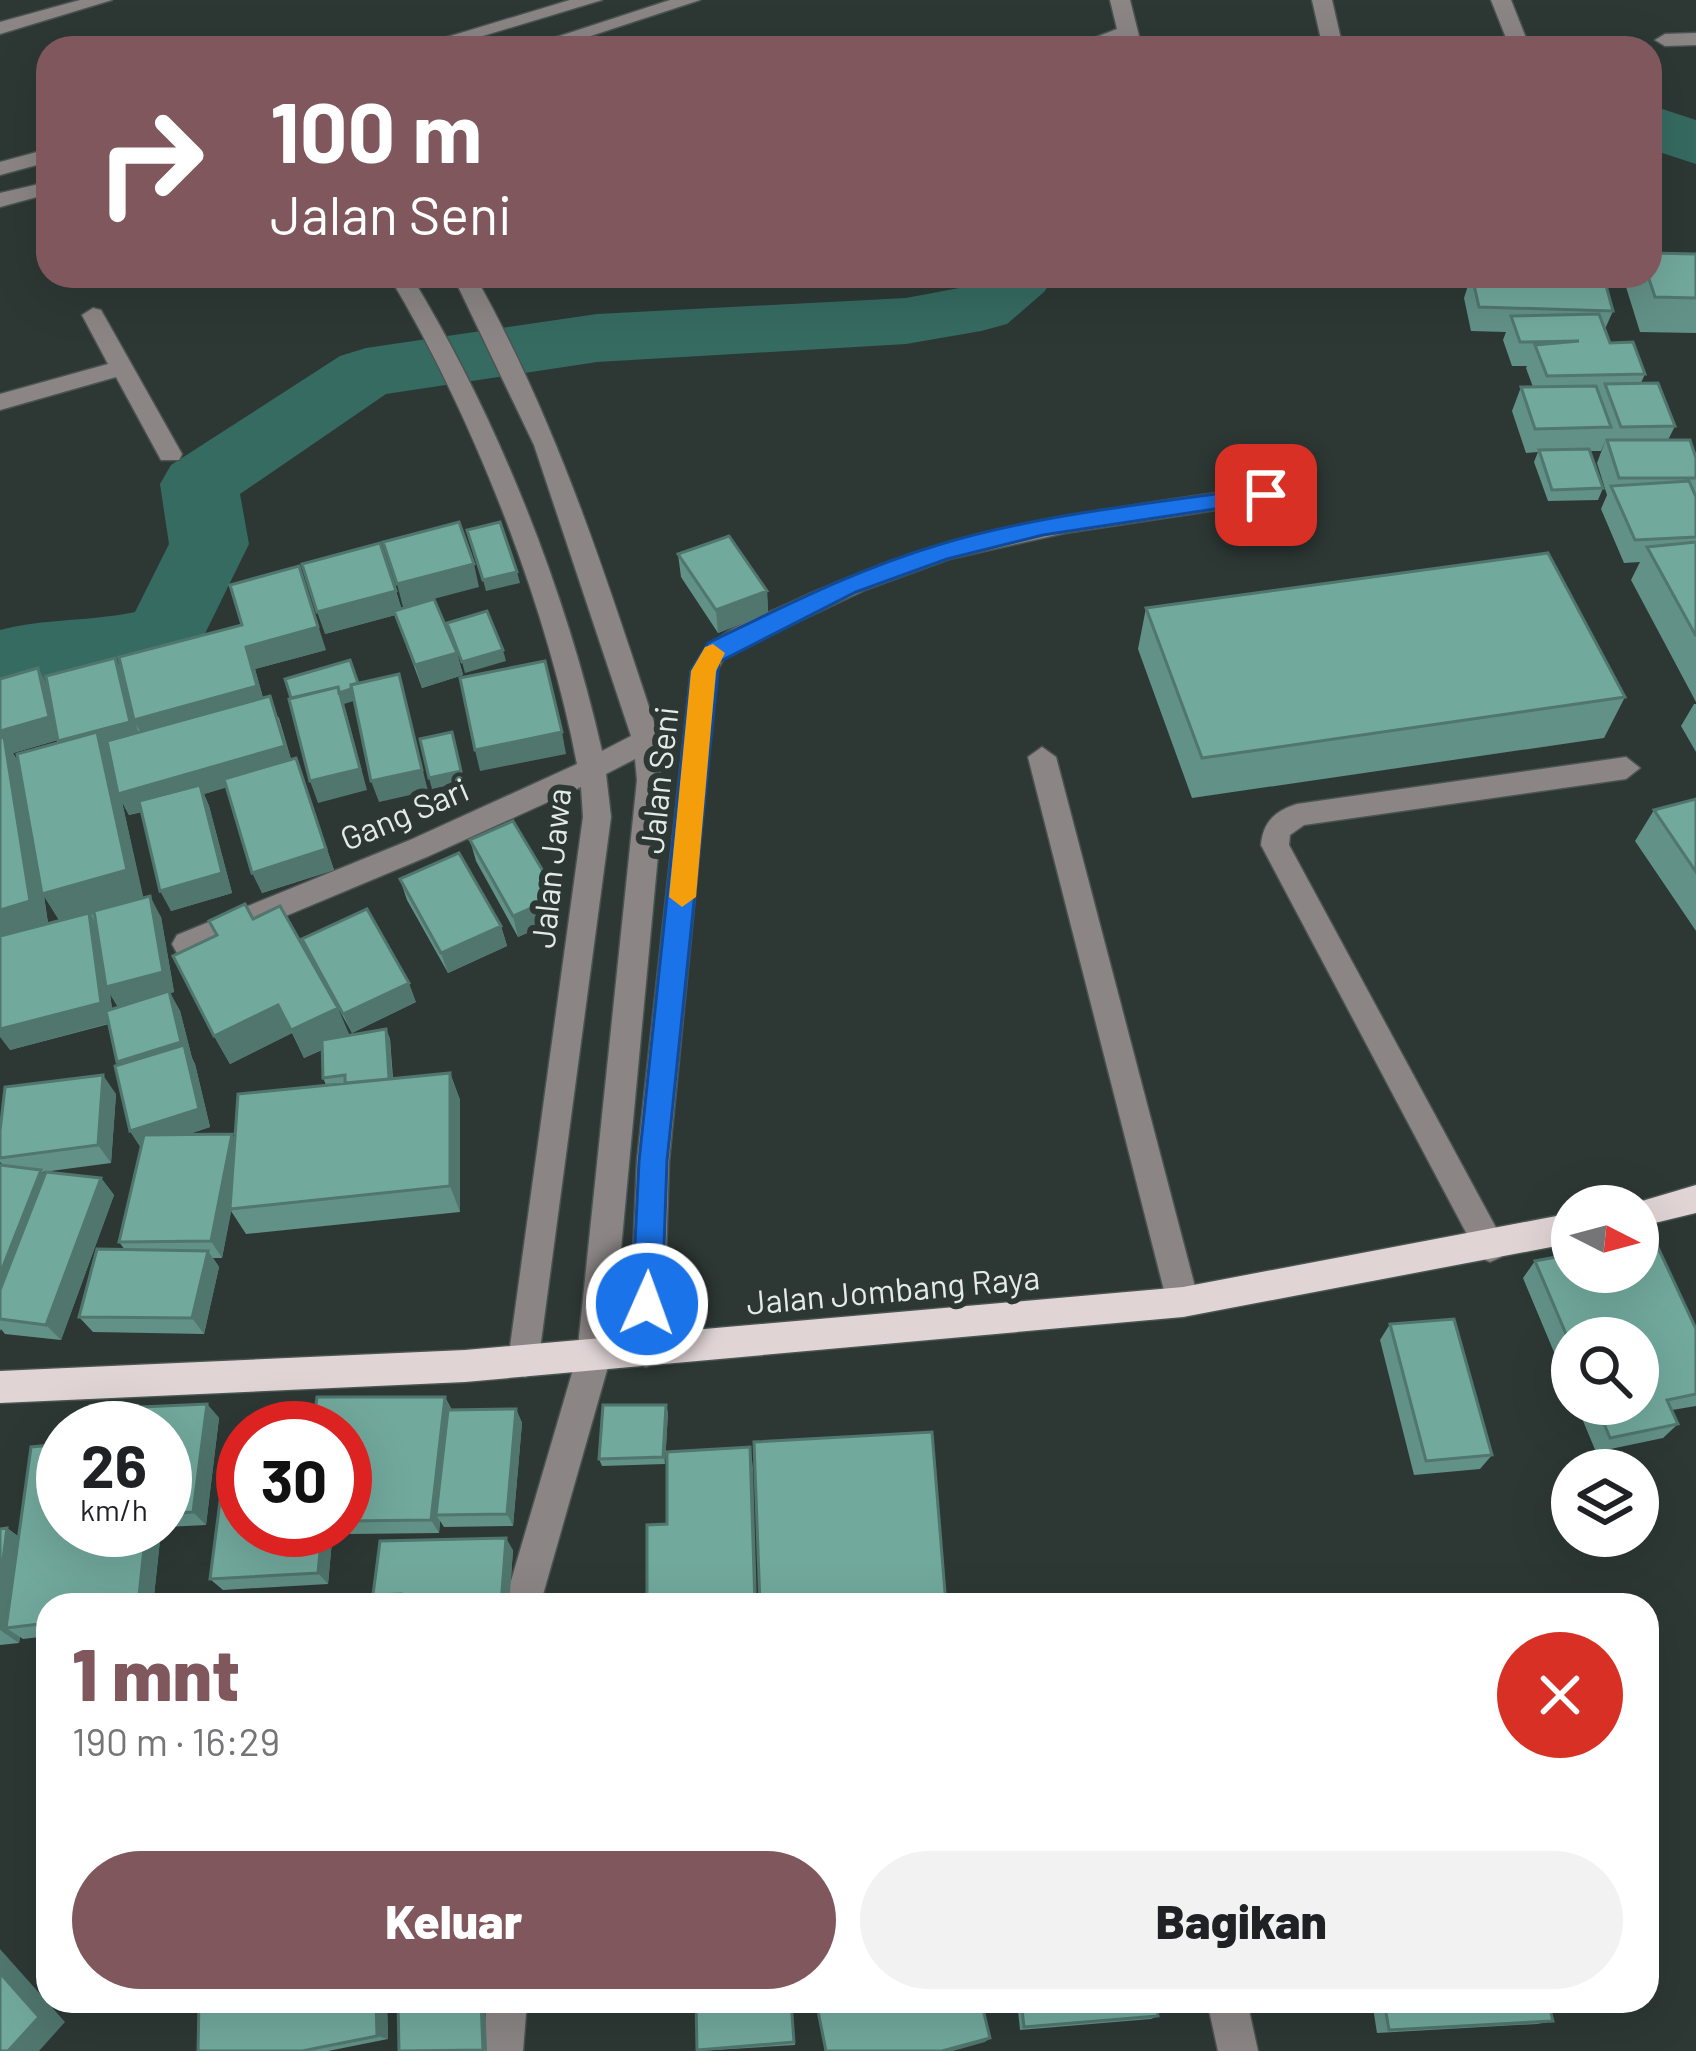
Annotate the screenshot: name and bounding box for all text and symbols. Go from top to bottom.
text: 100 m [270,79,482,180]
icon: right [72,84,228,240]
text: Jalan Seni [270,181,512,246]
pin [1215,444,1317,546]
icon: arrive [1233,462,1299,528]
street label: Jalan Seni [630,704,686,856]
street label: Gang Sari [334,768,474,858]
street label: Jalan Jawa [522,786,578,950]
north arrow [1551,1185,1659,1293]
map controls [1551,1185,1659,1557]
position arrow [584,1241,710,1367]
street label: Jalan Jombang Raya [745,1256,1041,1322]
button: search [1551,1317,1659,1425]
speed limit sign: 30 [216,1401,372,1557]
text: 26 [81,1428,147,1500]
button: layers [1551,1449,1659,1557]
text: km/h [80,1491,148,1527]
text: 1 mnt [72,1629,240,1715]
button: close [1497,1632,1623,1758]
text: 190 m · 16:29 [72,1717,280,1764]
button: Keluar [72,1851,836,1989]
button: Bagikan [860,1851,1623,1989]

